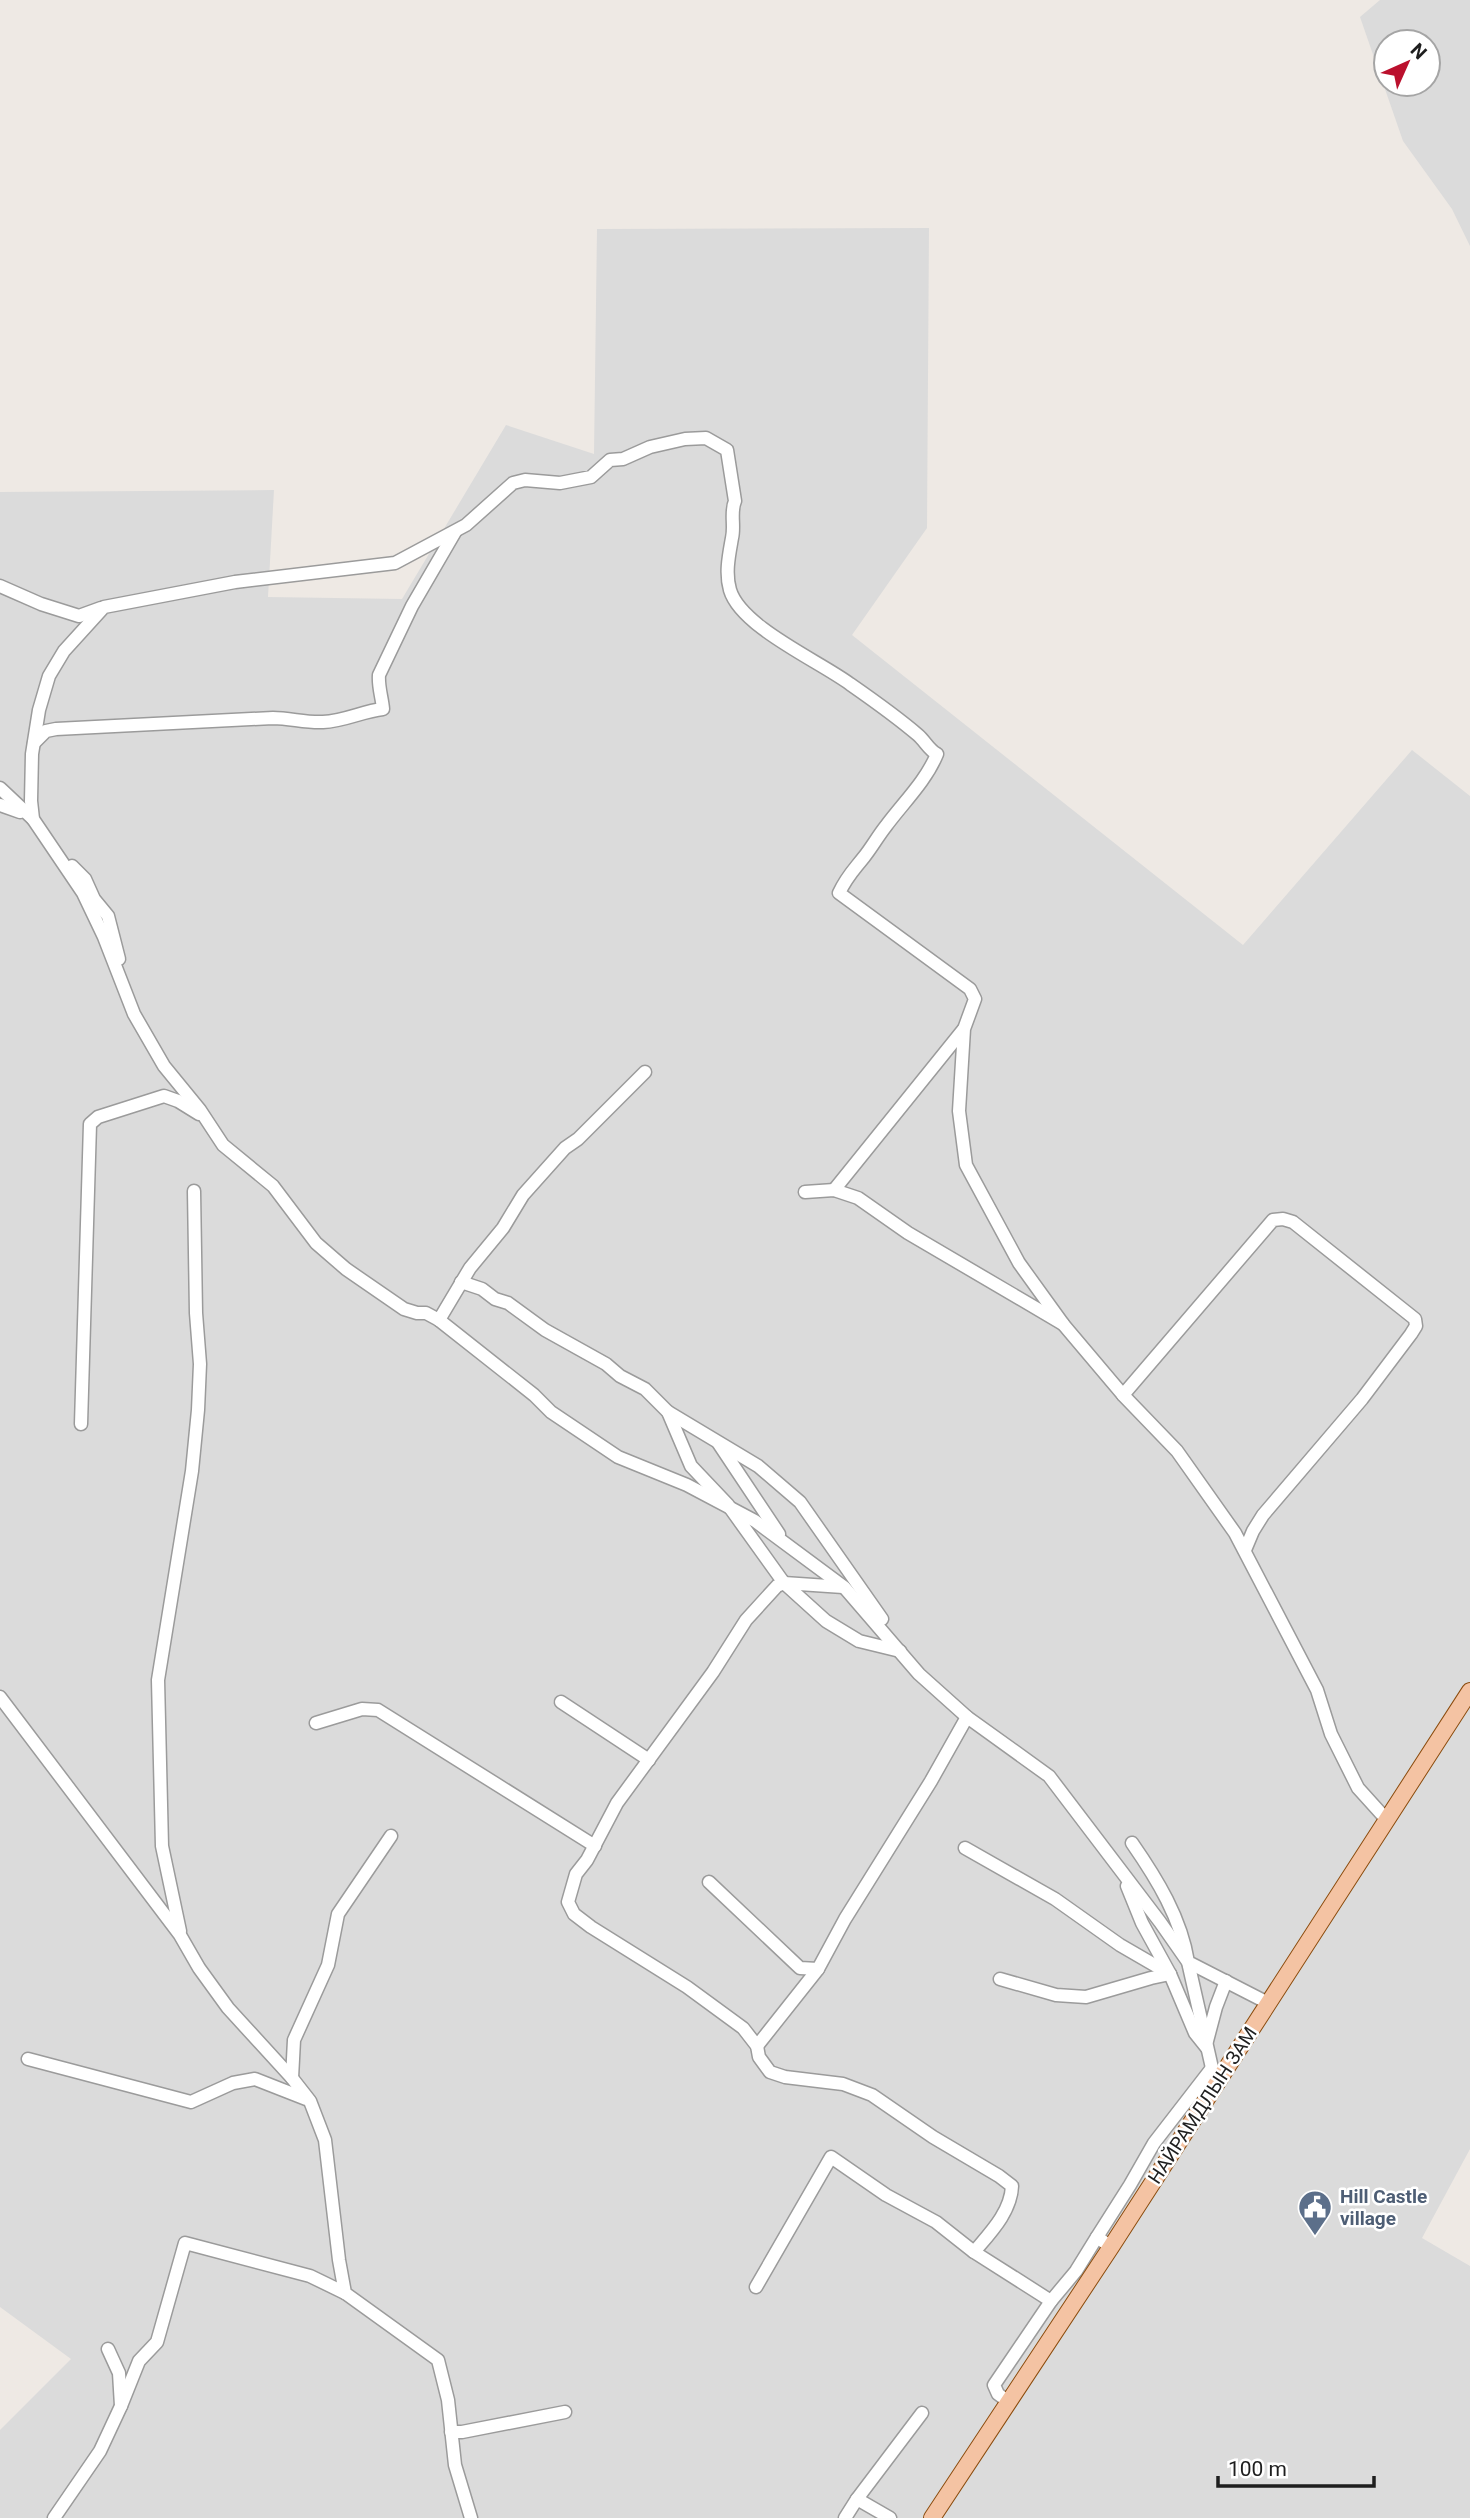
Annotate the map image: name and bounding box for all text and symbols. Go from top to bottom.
north arrow [1372,28,1442,98]
text: N [1406,38,1432,64]
street label: НАЙРАМДЛЫН ЗАМ [1143,2023,1262,2188]
place label: Hill Castle village [1340,2185,1427,2230]
public building icon: Hill Castle village [1296,2188,1334,2237]
scale bar [1218,2444,1374,2488]
text: 100 m [1228,2457,1287,2481]

